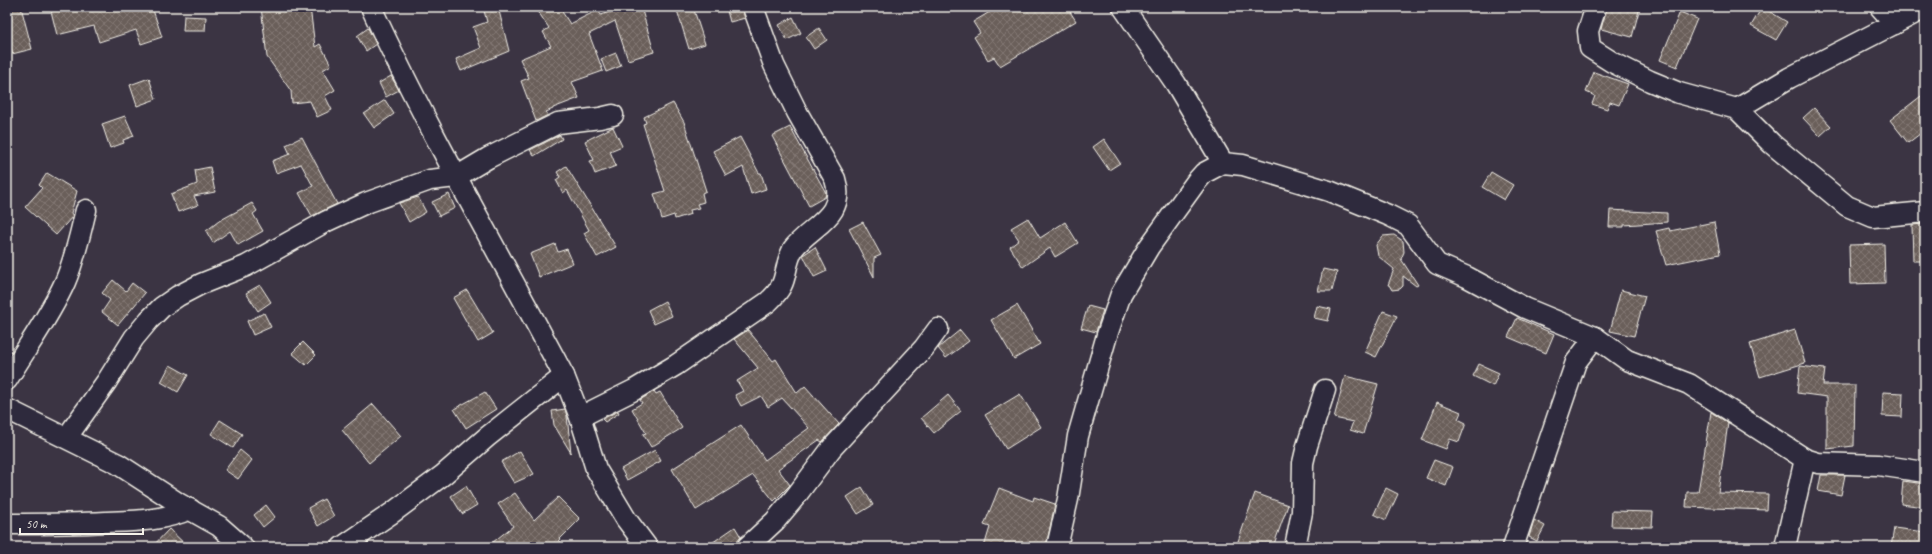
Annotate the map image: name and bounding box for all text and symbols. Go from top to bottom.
scale bar [20,510,143,536]
text: 50 m [26,516,48,532]

